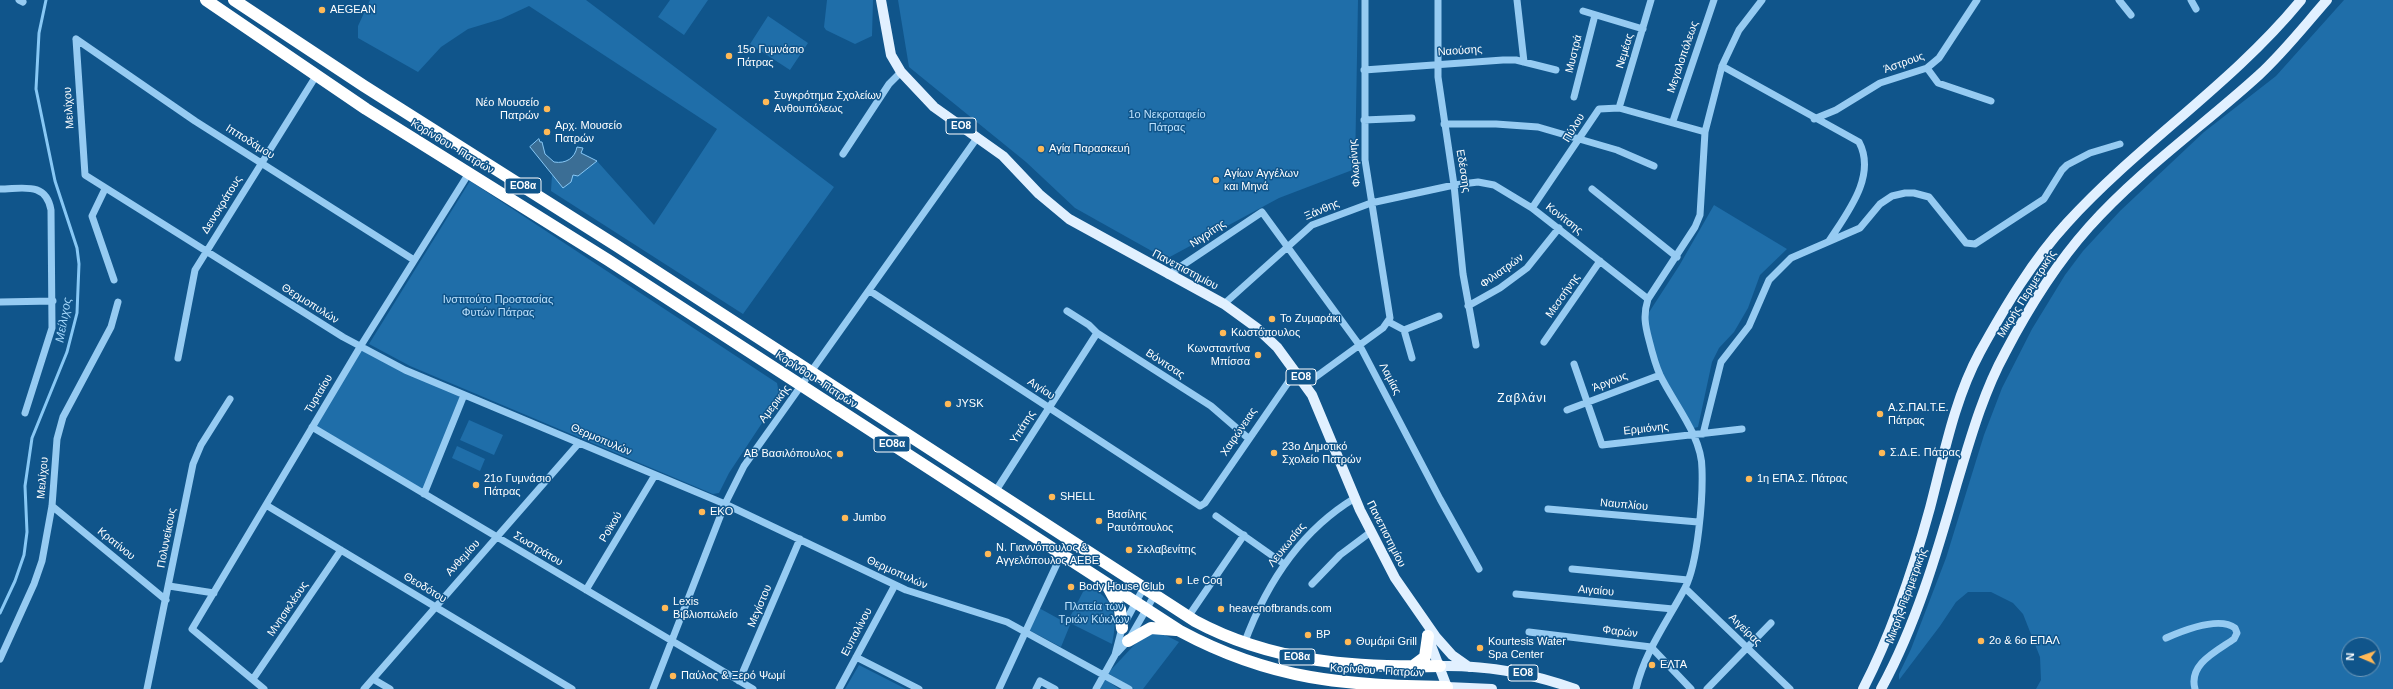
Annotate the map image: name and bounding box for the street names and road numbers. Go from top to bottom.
street label: Μεγαλοπόλεως [1665,19,1701,95]
street label: Νεμέας [1613,32,1637,70]
street label: Μυστρά [1563,34,1585,74]
street label: Ναούσης [1437,43,1483,59]
street label: Άστρους [1882,50,1926,76]
street label: Μειλίχου [61,87,77,129]
street label: Πύλου [1560,111,1588,145]
street label: Κορίνθου - Πατρών [408,117,496,177]
road number: ΕΟ8 [946,118,976,134]
street label: Ιπποδάμου [223,122,277,162]
street label: Φλωρίνης [1346,138,1364,188]
street label: Εδέσσης [1453,149,1473,193]
street label: Δεινοκράτους [199,173,245,237]
road number: ΕΟ8α [505,178,541,194]
street label: Ξάνθης [1303,197,1341,223]
street label: Κονίτσης [1543,200,1585,238]
street label: Νιγρίτης [1188,217,1228,251]
street label: Πανεπιστημίου [1150,247,1220,293]
street label: Μικρής Περιμετρικής [1995,248,2059,340]
street label: Φιλιατρών [1478,251,1526,291]
street label: Μεσσήνης [1543,271,1583,321]
street label: Θερμοπυλών [279,281,341,327]
street label: Βόνιτσας [1143,346,1187,382]
street label: Κορίνθου - Πατρών [773,349,859,411]
street label: Λαμίας [1376,361,1404,397]
road number: ΕΟ8 [1286,369,1316,385]
street label: Άργους [1591,369,1629,395]
street label: Τυρταίου [302,372,336,416]
street label: Αιγίου [1025,375,1057,403]
street label: Αμερικής [756,382,794,426]
street label: Χαιρώνειας [1218,405,1260,459]
street label: Υπάτης [1008,408,1038,446]
street label: Ερμιόνης [1623,420,1669,438]
street label: Θερμοπυλών [568,421,634,459]
road number: ΕΟ8α [874,436,910,452]
street label: Μειλίχου [35,456,51,500]
street label: Ναυπλίου [1600,496,1648,514]
street label: Πανεπιστημίου [1364,499,1408,569]
street label: Πολυνείκους [155,507,179,569]
street label: Ροϊκού [597,509,625,545]
street label: Λευκωσίας [1265,520,1309,570]
street label: Κρατίνου [95,525,137,563]
street label: Σωστράτου [511,529,565,569]
street label: Ανθεμίου [443,537,483,579]
street label: Μικρής Περιμετρικής [1884,546,1930,646]
street label: Θερμοπυλών [865,554,929,592]
street label: Θεοδότου [401,570,449,606]
street label: Μνησικλέους [265,579,311,639]
street label: Μεγίστου [745,583,775,629]
street label: Αιγαίου [1577,583,1615,599]
street label: Ευπαλίνου [839,606,875,658]
street label: Αιγείρας [1726,611,1764,649]
street label: Φαρών [1602,623,1638,641]
road number: ΕΟ8α [1279,649,1315,665]
street label: Κορίνθου - Πατρών [1329,662,1425,680]
road number: ΕΟ8 [1508,665,1538,681]

